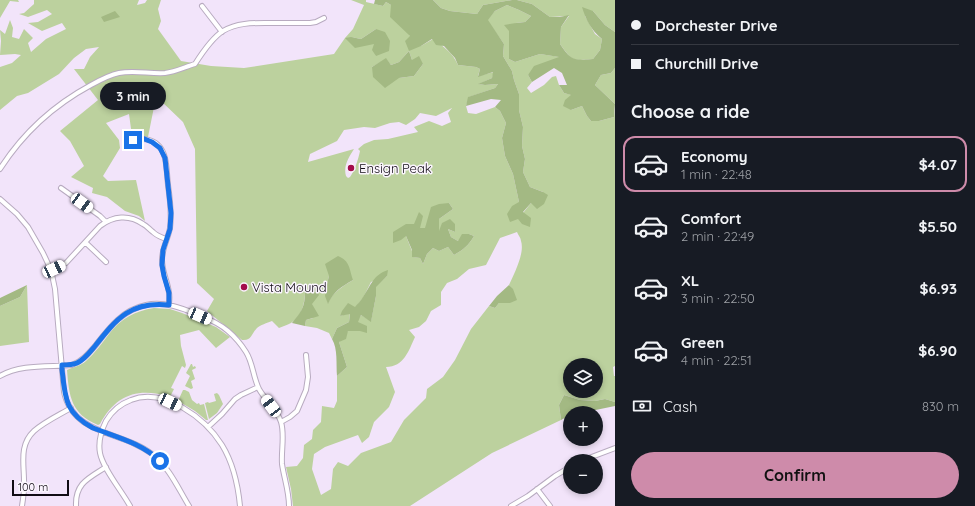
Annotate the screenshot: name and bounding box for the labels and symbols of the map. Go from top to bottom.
callout: 3 min [100,82,166,110]
route end [124,131,142,149]
place label: Ensign Peak [359,160,432,176]
marker: Ensign Peak [346,163,356,173]
car [69,191,95,215]
car [41,258,67,280]
place label: Vista Mound [252,279,327,295]
marker: Vista Mound [239,282,249,292]
car [187,306,213,326]
car [157,391,183,413]
car [259,393,283,419]
route start [151,452,169,470]
scale bar [12,478,69,497]

